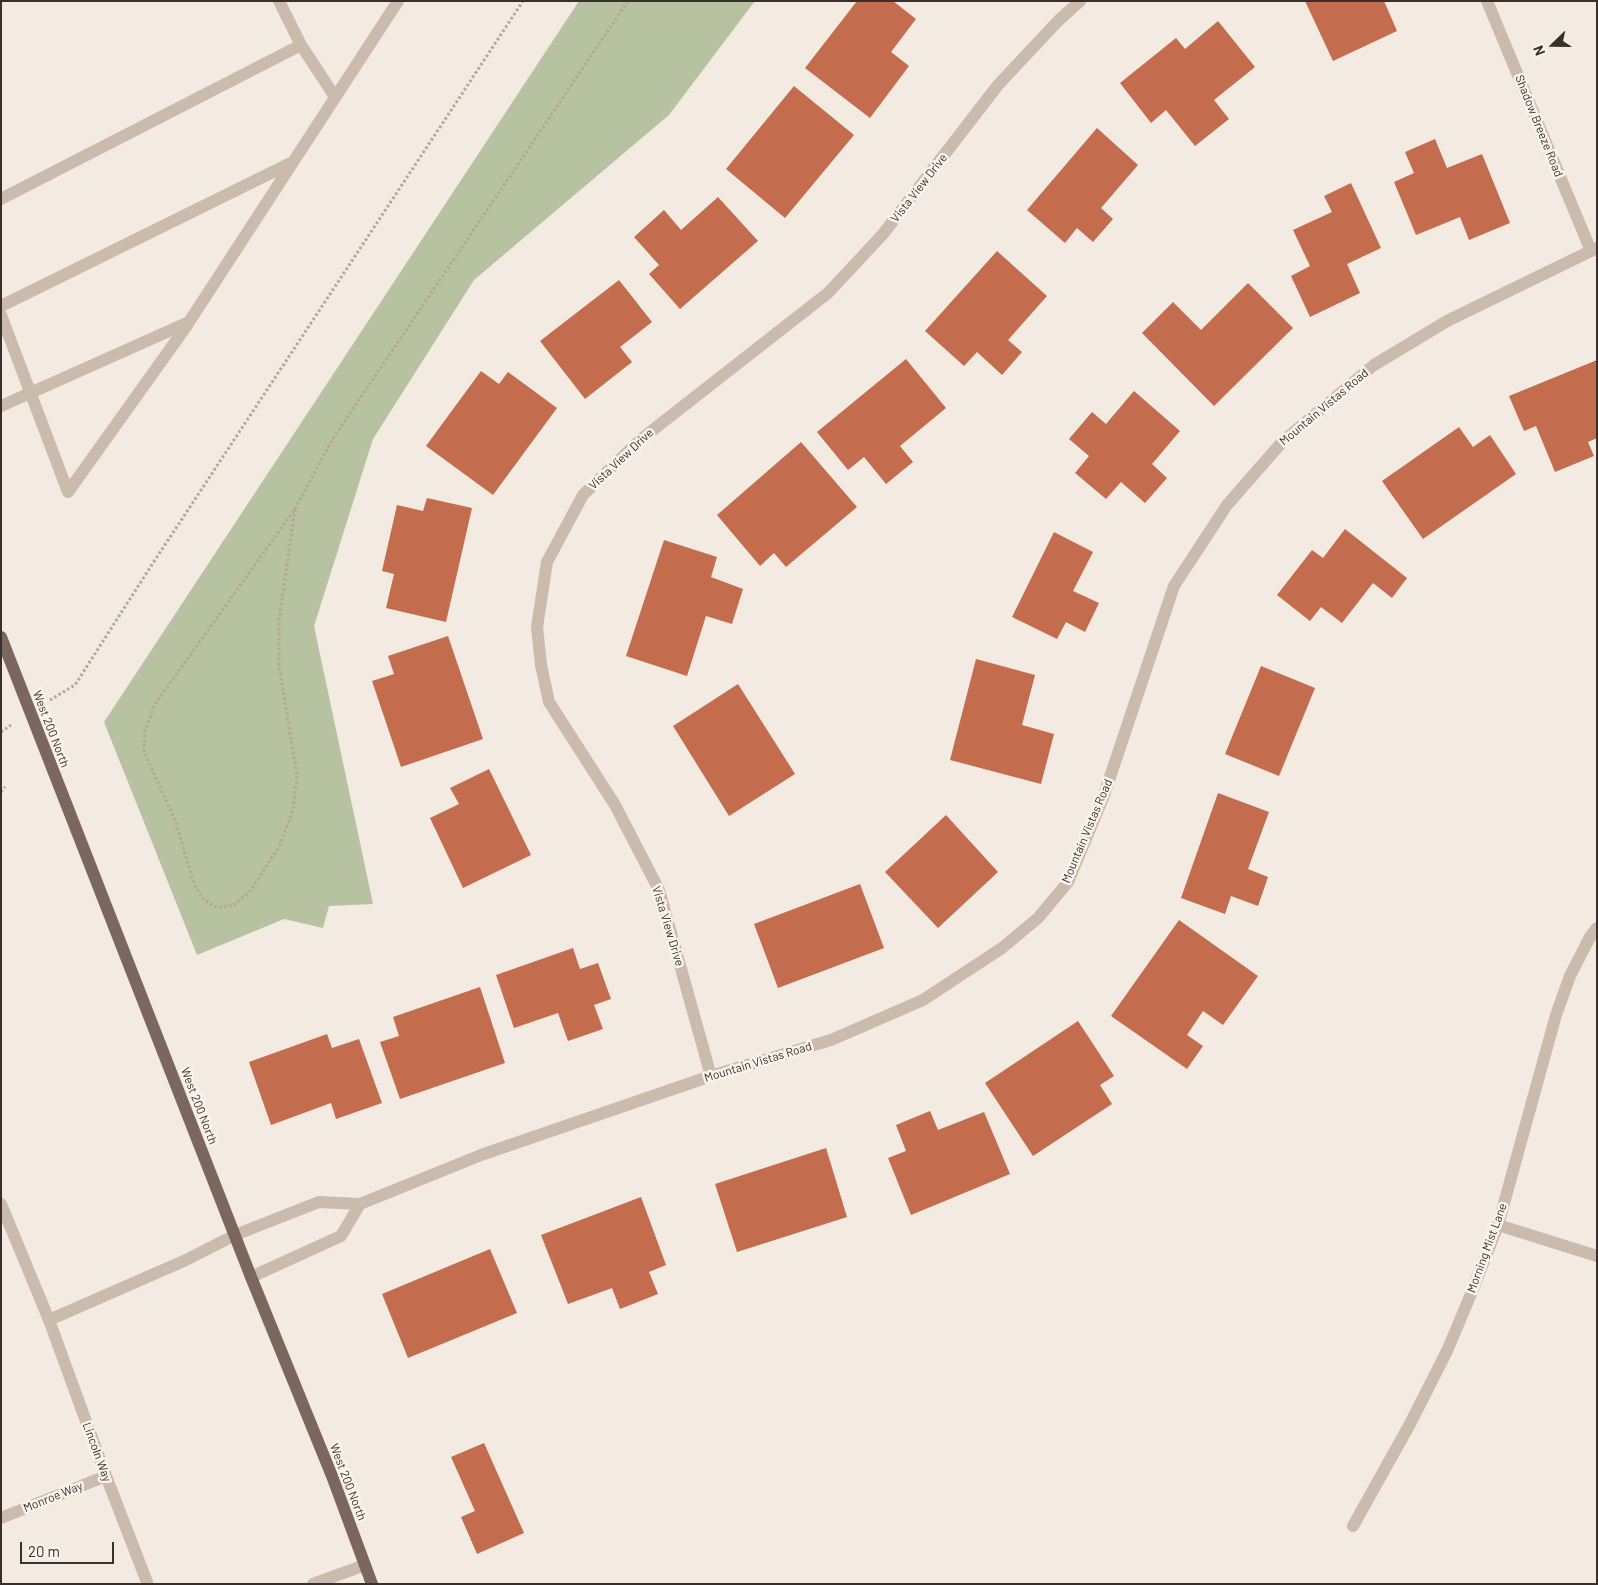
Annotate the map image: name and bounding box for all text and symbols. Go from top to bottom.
north arrow [1528,20,1578,70]
text: N [1529,43,1548,58]
street label: Shadow Breeze Road [1512,73,1566,179]
street label: Vista View Drive [888,151,950,225]
street label: Mountain Vistas Road [1277,366,1371,448]
street label: Vista View Drive [586,425,656,493]
street label: West 200 North [30,689,72,769]
street label: Mountain Vistas Road [1059,777,1115,885]
street label: Vista View Drive [649,884,687,968]
street label: Mountain Vistas Road [703,1039,813,1085]
street label: West 200 North [178,1066,220,1146]
street label: Morning Mist Lane [1464,1201,1510,1295]
street label: Lincoln Way [80,1420,114,1484]
street label: West 200 North [327,1442,369,1522]
street label: Monroe Way [21,1479,85,1515]
scale bar [22,1532,116,1564]
text: 20 m [28,1542,60,1560]

